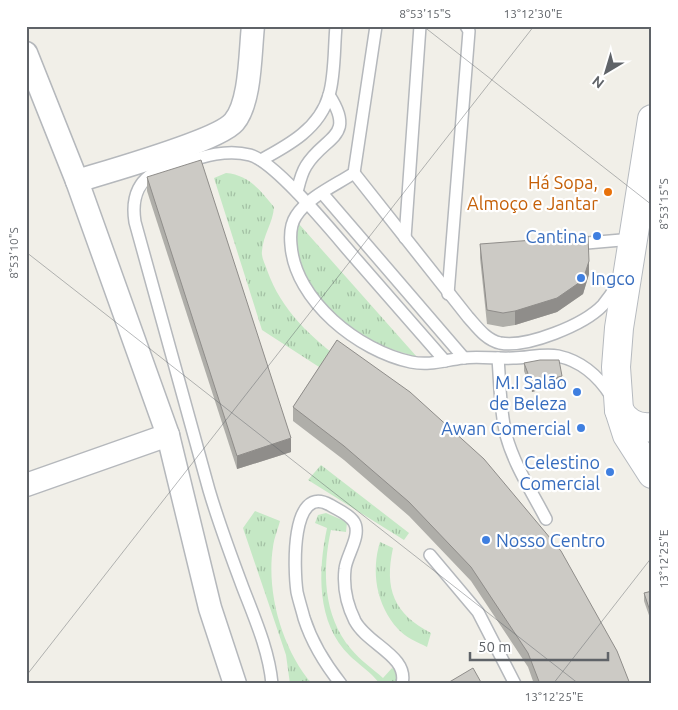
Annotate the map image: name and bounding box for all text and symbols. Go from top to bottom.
text: 8°53'15"S [399,7,451,20]
text: 13°12'30"E [504,7,563,20]
north arrow [580,48,630,98]
text: N [589,73,607,92]
place label: Há Sopa, Almoço e Jantar [467,172,598,213]
text: 8°53'15"S [657,178,670,230]
marker: Há Sopa, Almoço e Jantar [602,186,614,198]
place label: Cantina [525,226,587,246]
text: 8°53'10"S [7,227,20,279]
marker: Cantina [591,230,603,242]
place label: Ingco [591,268,635,288]
marker: Ingco [575,272,587,284]
place label: M.I Salão de Beleza [489,372,567,413]
marker: M.I Salão de Beleza [571,386,583,398]
place label: Awan Comercial [441,418,571,438]
marker: Awan Comercial [575,422,587,434]
place label: Celestino Comercial [519,452,600,493]
marker: Celestino Comercial [604,466,616,478]
text: 13°12'25"E [657,529,670,588]
place label: Nosso Centro [496,530,605,550]
marker: Nosso Centro [480,534,492,546]
scale bar [470,630,608,662]
text: 50 m [478,638,511,655]
text: 13°12'25"E [525,690,584,703]

